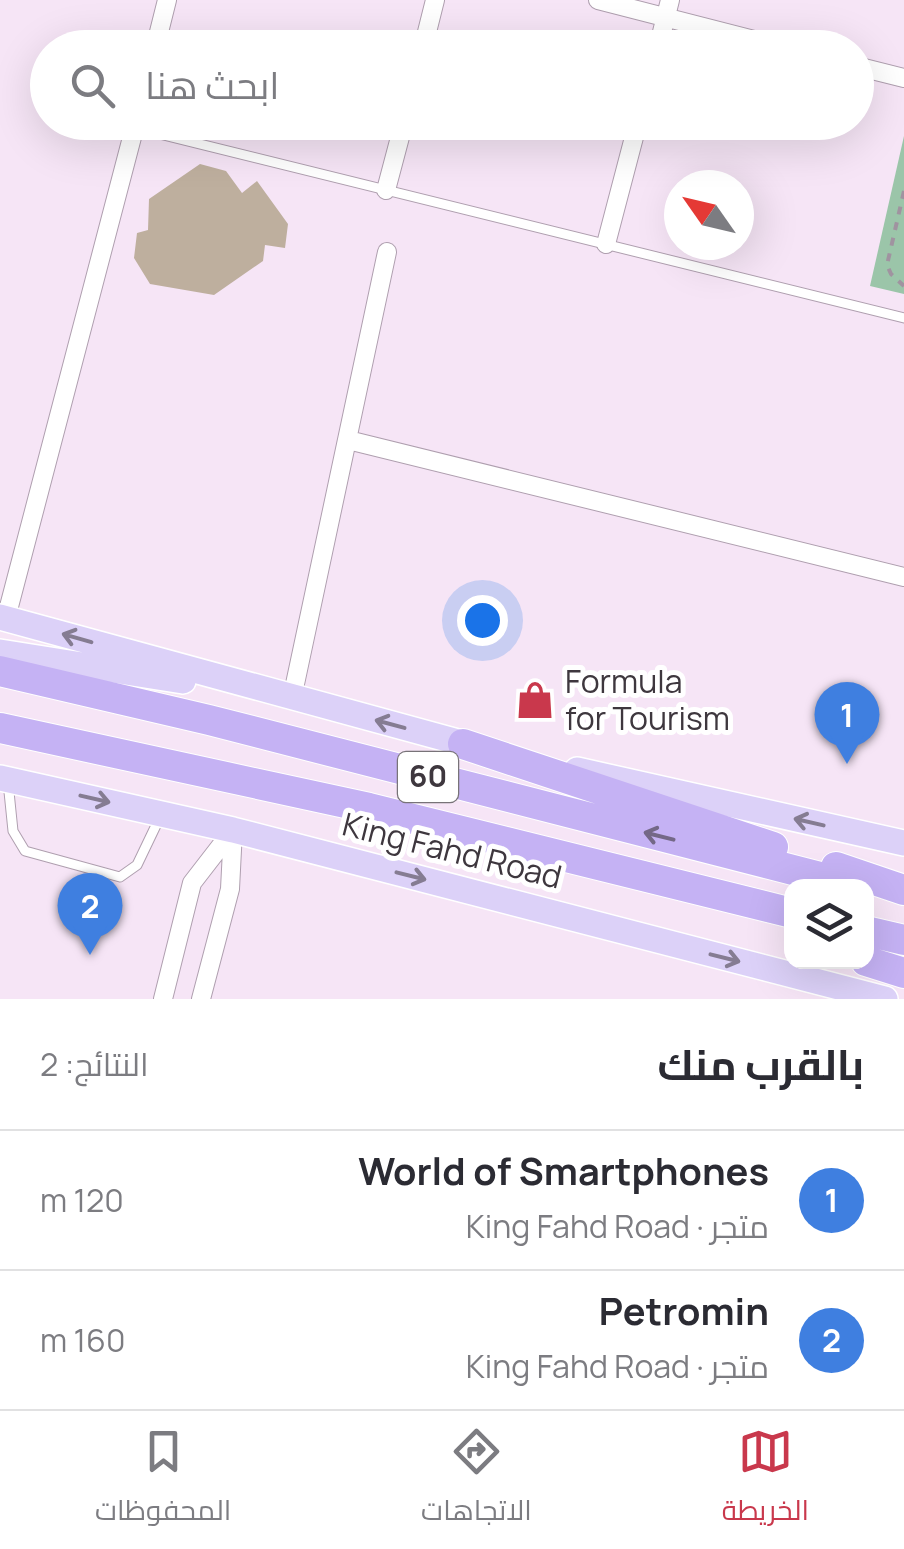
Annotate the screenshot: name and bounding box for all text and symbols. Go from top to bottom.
search box [30,30,874,140]
icon: search [65,58,120,113]
text: ابحث هنا [145,58,280,110]
north arrow [664,170,754,260]
your location [457,595,508,646]
one-way arrow [62,628,93,646]
place label: Formula for Tourism [565,659,730,740]
shop icon: Formula for Tourism [514,679,556,721]
pin: 1 [814,682,880,764]
one-way arrow [375,714,406,733]
road number: 60 [398,752,458,802]
one-way arrow [78,791,110,810]
street label: King Fahd Road [338,802,566,899]
one-way arrow [794,811,826,830]
one-way arrow [644,826,676,844]
one-way arrow [395,868,426,887]
pin: 2 [58,872,122,955]
map controls [784,879,874,969]
button: layers [784,879,874,969]
one-way arrow [709,949,741,968]
text: بالقرب منك [657,1035,864,1093]
text: النتائج: 2 [40,1042,149,1086]
text: World of Smartphones [358,1144,769,1196]
text: 120 m [40,1178,124,1222]
text: 1 [824,1178,839,1222]
text: متجر · King Fahd Road [466,1204,769,1248]
text: Petromin [599,1284,769,1336]
text: 160 m [40,1318,125,1362]
text: 2 [822,1318,841,1362]
text: متجر · King Fahd Road [466,1344,769,1388]
tab: المحفوظات [95,1424,231,1536]
tab: الاتجاهات [421,1424,532,1536]
tab: الخريطة [722,1424,809,1536]

